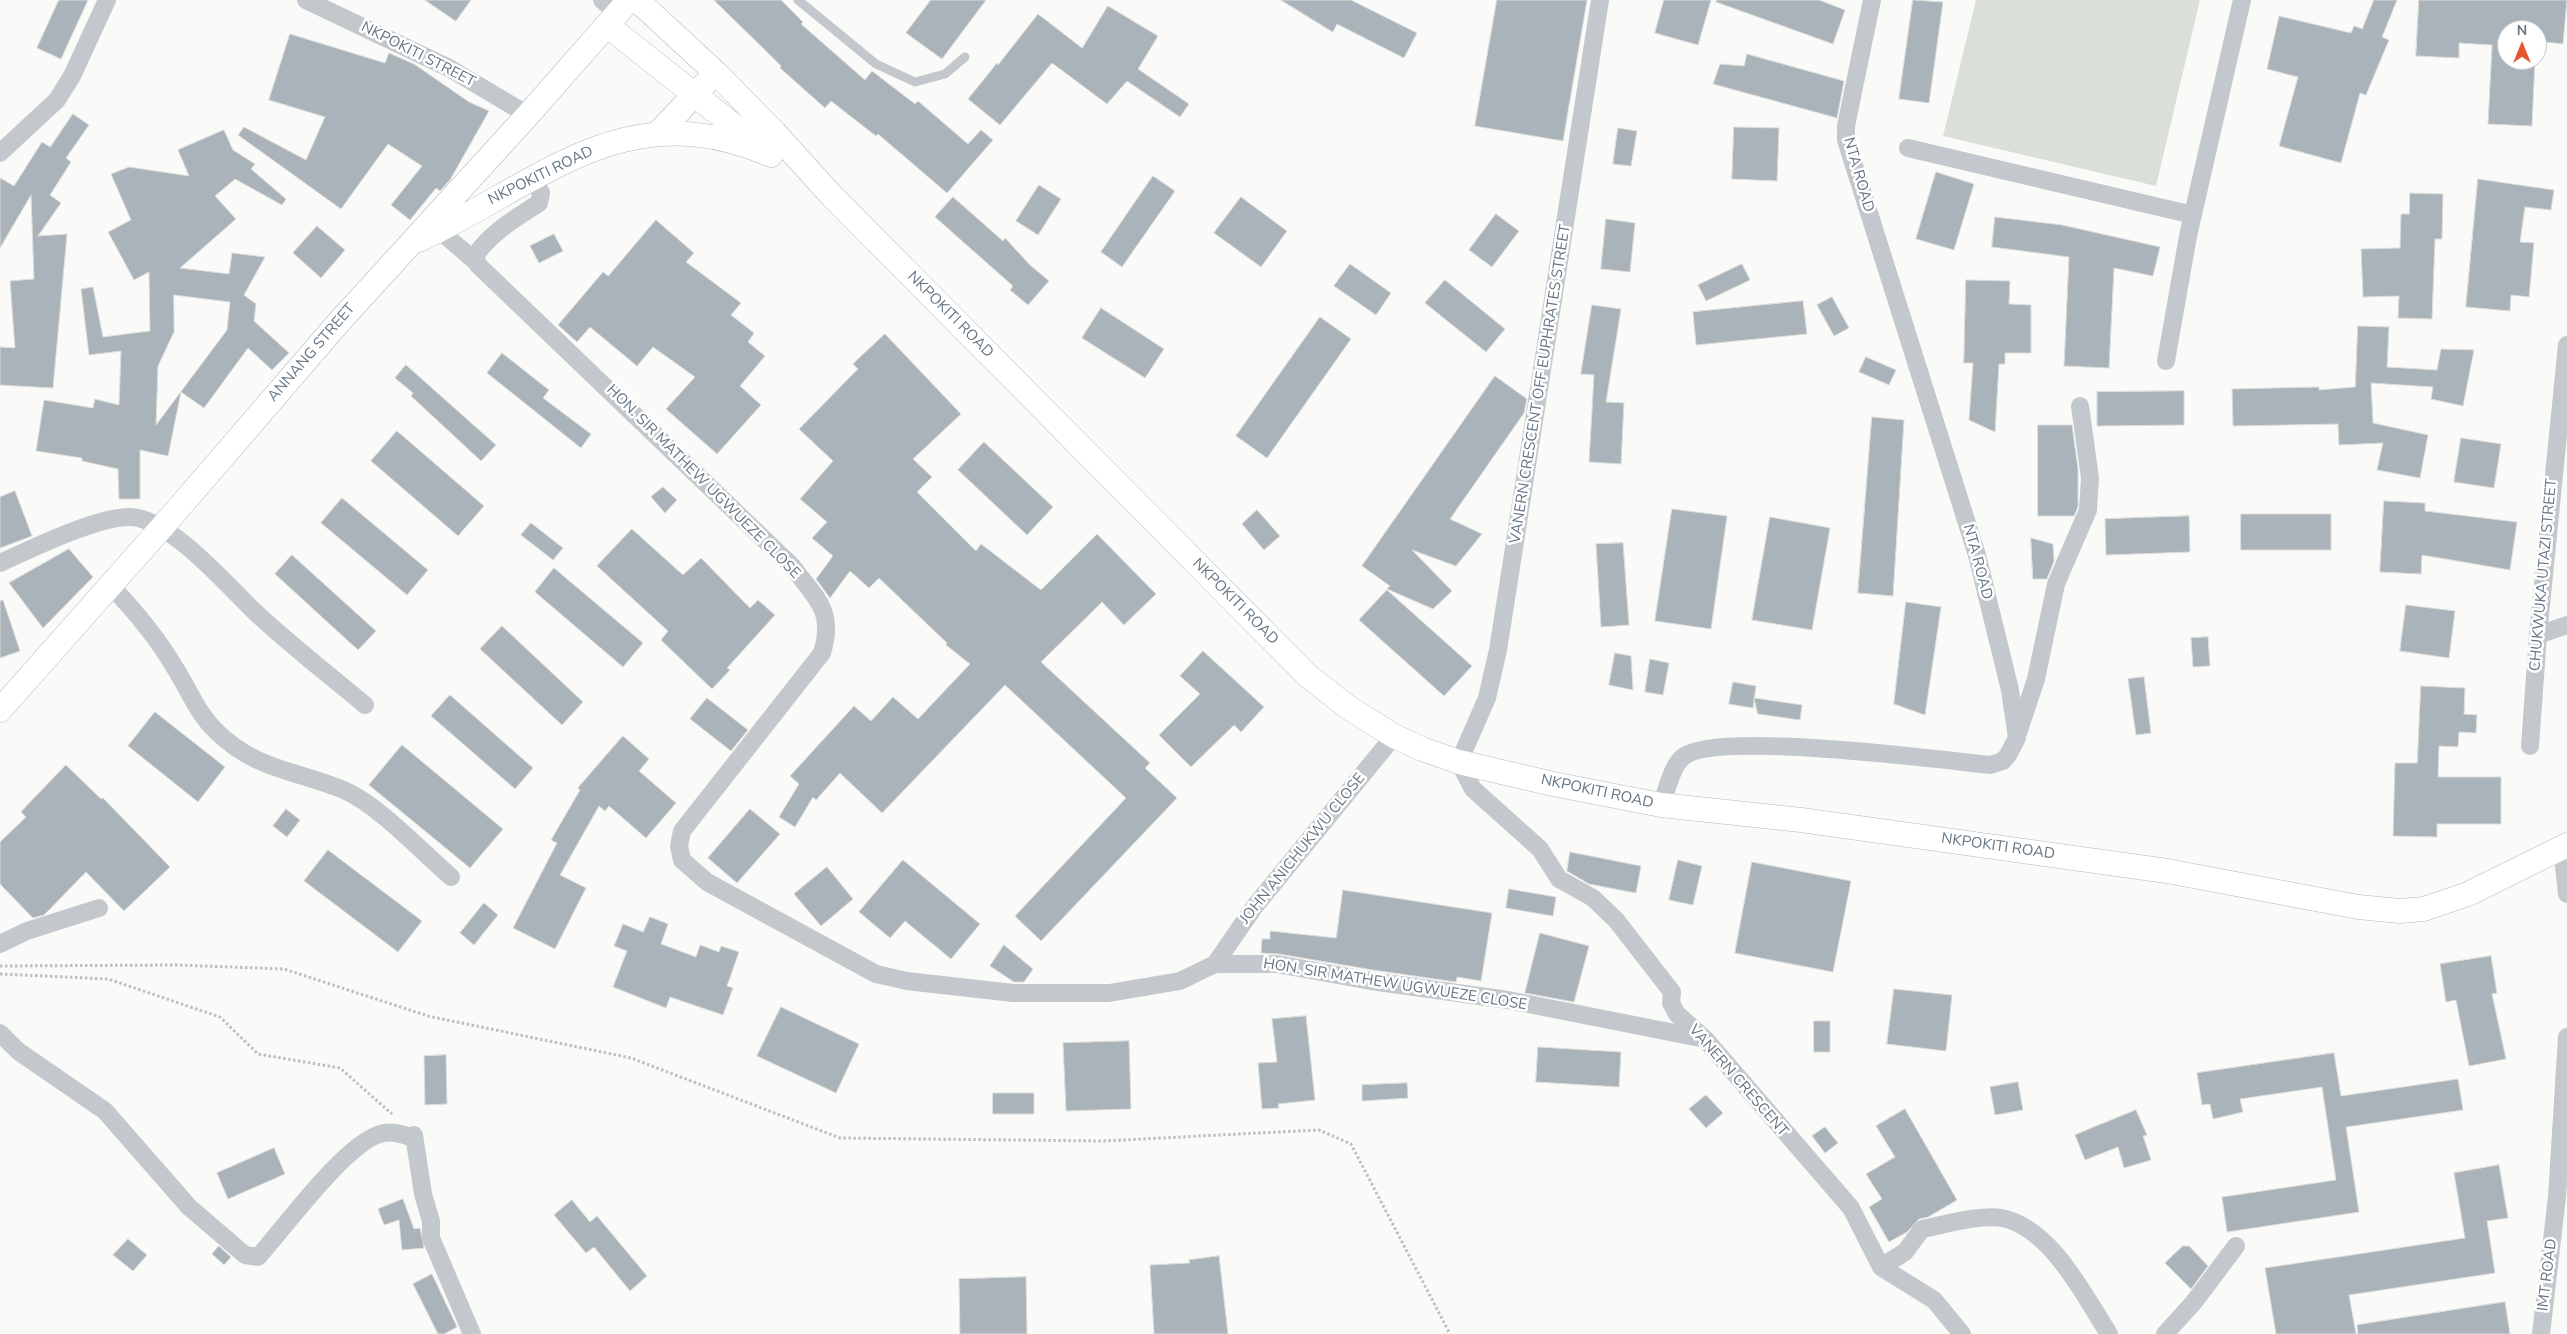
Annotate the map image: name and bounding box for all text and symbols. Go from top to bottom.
street label: NKPOKITI STREET [358,18,478,92]
north arrow [2497,20,2547,70]
text: N [2517,21,2527,40]
street label: NTA ROAD [1839,135,1877,215]
street label: NKPOKITI ROAD [486,143,596,209]
street label: VANERN CRESCENT OFF EUPHRATES STREET [1507,223,1575,545]
street label: NKPOKITI ROAD [903,268,997,362]
street label: ANNANG STREET [264,300,360,406]
street label: HON. SIR MATHEW UGWUEZE CLOSE [602,381,804,583]
street label: CHUKWUKA UTAZI STREET [2527,478,2561,672]
street label: NTA ROAD [1958,522,1996,602]
street label: NKPOKITI ROAD [1188,555,1282,649]
street label: JOHN ANICHUKWU CLOSE [1237,770,1369,928]
street label: NKPOKITI ROAD [1539,771,1655,813]
street label: NKPOKITI ROAD [1940,830,2056,864]
street label: HON. SIR MATHEW UGWUEZE CLOSE [1262,955,1528,1015]
street label: VANERN CRESCENT [1685,1021,1791,1141]
street label: IMT ROAD [2535,1238,2561,1312]

